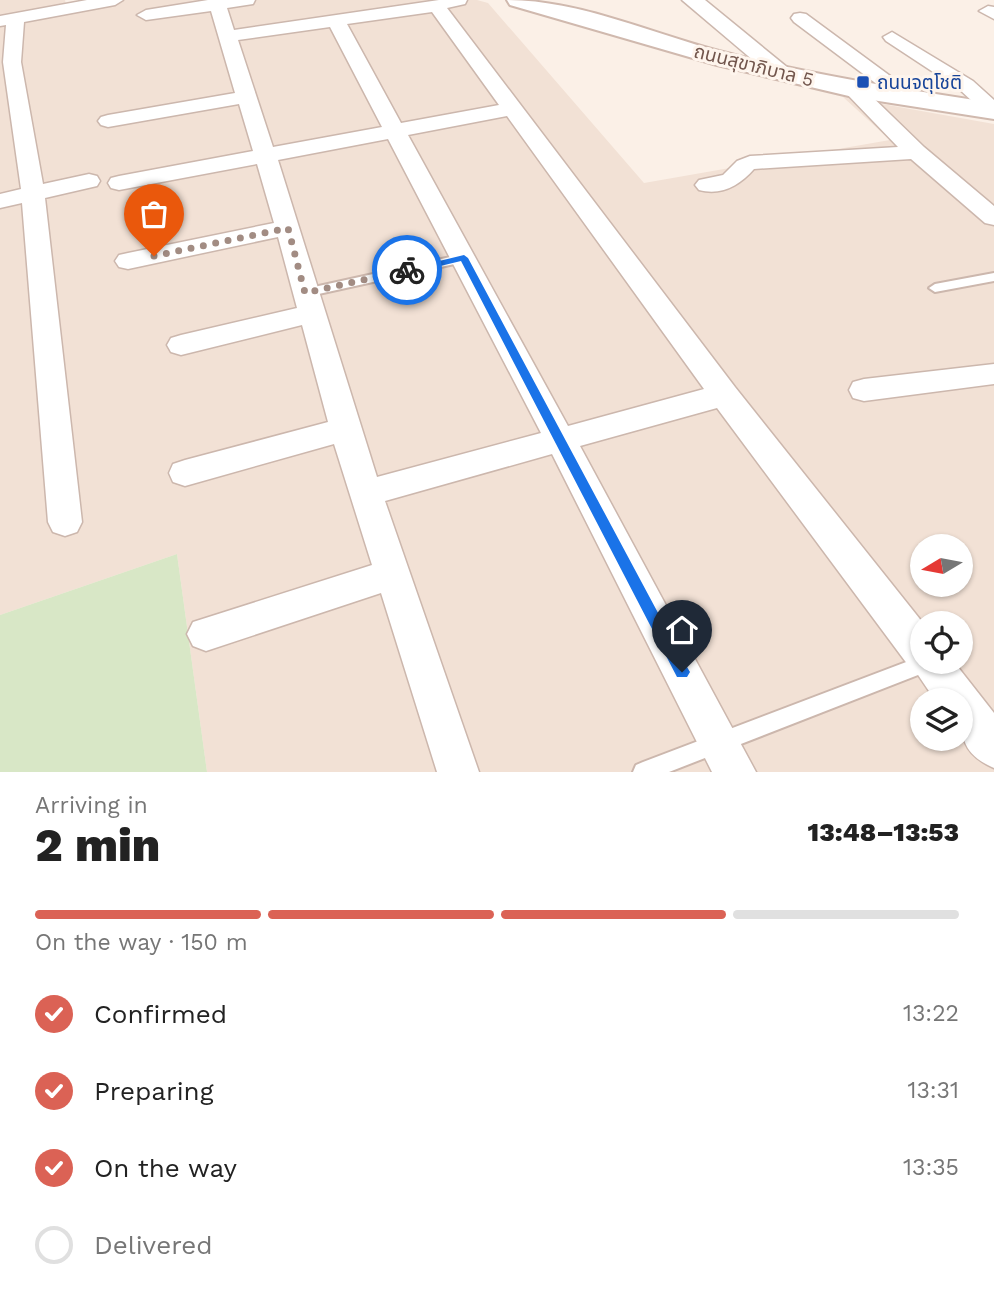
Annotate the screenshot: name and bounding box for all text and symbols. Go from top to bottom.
street label: ถนนสุขาภิบาล 5 [692,39,816,91]
place label: ถนนจตุโชติ [877,71,962,94]
marker: ถนนจตุโชติ [855,74,871,90]
pin [124,184,184,256]
icon: bag [135,195,173,233]
courier [372,235,442,305]
icon: bike [388,251,426,289]
north arrow [910,534,973,597]
map controls [910,534,973,751]
pin [652,600,712,672]
icon: home [663,611,701,649]
button: locate [910,611,973,674]
button: layers [910,688,973,751]
text: Arriving in [35,792,148,819]
text: 13:48–13:53 [808,817,959,847]
text: 2 min [35,818,160,872]
text: On the way · 150 m [35,929,248,956]
icon: check [35,995,73,1033]
text: Confirmed [94,999,227,1029]
text: 13:22 [903,1000,959,1027]
icon: check [35,1072,73,1110]
text: Preparing [94,1076,214,1106]
text: 13:31 [907,1077,959,1104]
icon: check [35,1149,73,1187]
text: On the way [94,1153,237,1183]
text: 13:35 [903,1154,959,1181]
text: Delivered [94,1230,213,1260]

